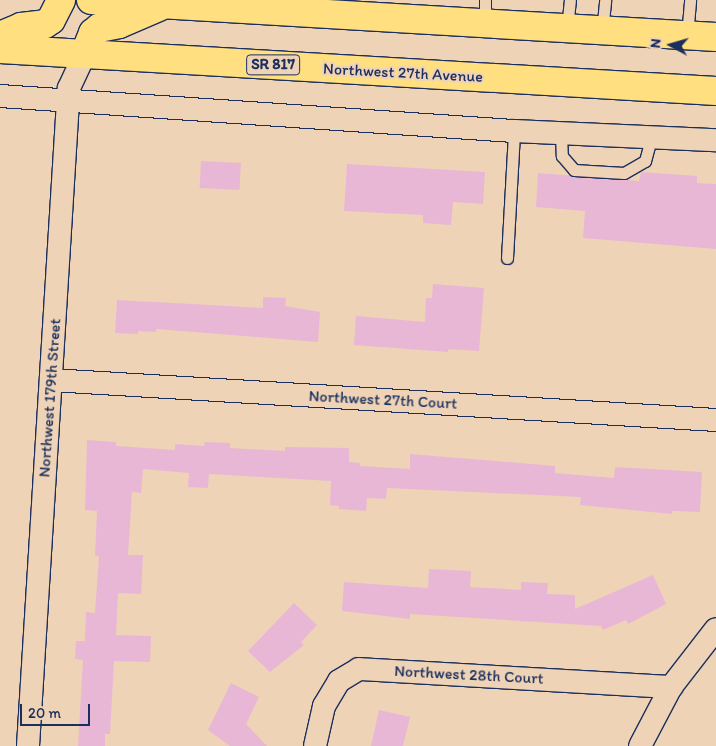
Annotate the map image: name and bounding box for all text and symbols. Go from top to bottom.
north arrow [646,20,696,70]
text: N [647,38,665,49]
road number: SR 817 [246,52,300,78]
street label: Northwest 27th Avenue [323,59,483,87]
street label: Northwest 179th Street [35,318,65,478]
street label: Northwest 27th Court [308,387,458,413]
street label: Northwest 28th Court [394,661,544,689]
scale bar [22,694,92,726]
text: 20 m [28,704,61,722]

